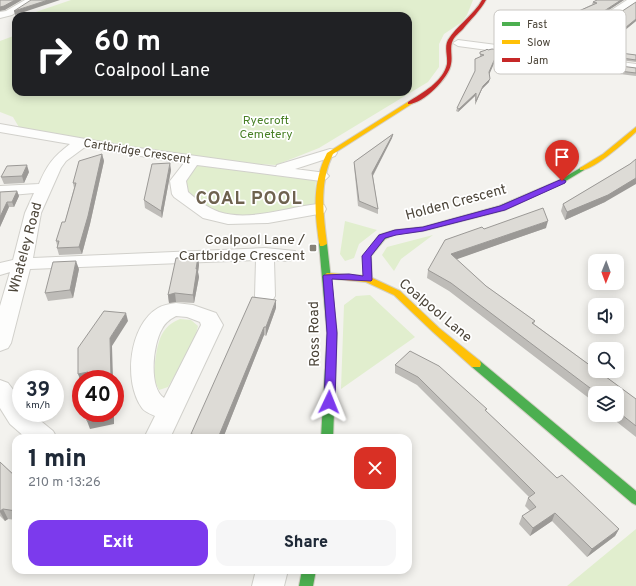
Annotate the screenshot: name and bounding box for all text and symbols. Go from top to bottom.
legend [494,10,626,74]
text: Fast [527,18,547,32]
text: 60 m [94,25,161,61]
icon: right [28,28,80,80]
text: Slow [527,36,550,50]
text: Jam [527,54,548,68]
text: Coalpool Lane [94,60,210,83]
park label: Ryecroft Cemetery [239,113,293,143]
street label: Cartbridge Crescent [82,136,192,168]
pin [545,140,579,181]
icon: arrive [551,146,573,168]
street label: Holden Crescent [404,181,508,225]
district label: COAL POOL [195,188,303,211]
street label: Whateley Road [6,201,46,295]
place label: Coalpool Lane / Cartbridge Crescent [179,232,305,265]
marker: Coalpool Lane / Cartbridge Crescent [308,243,318,253]
north arrow [588,254,624,290]
map controls [588,254,624,422]
street label: Coalpool Lane [395,276,475,346]
button: sound [588,298,624,334]
street label: Ross Road [306,301,324,367]
button: search [588,342,624,378]
speed limit sign: 40 [72,370,124,422]
text: 39 [26,378,50,404]
position arrow [308,381,350,423]
button: layers [588,386,624,422]
text: km/h [26,399,50,412]
text: 1 min [28,445,87,475]
button: close [354,447,396,489]
text: 210 m · 13:26 [28,475,101,491]
button: Exit [28,520,208,566]
button: Share [216,520,396,566]

